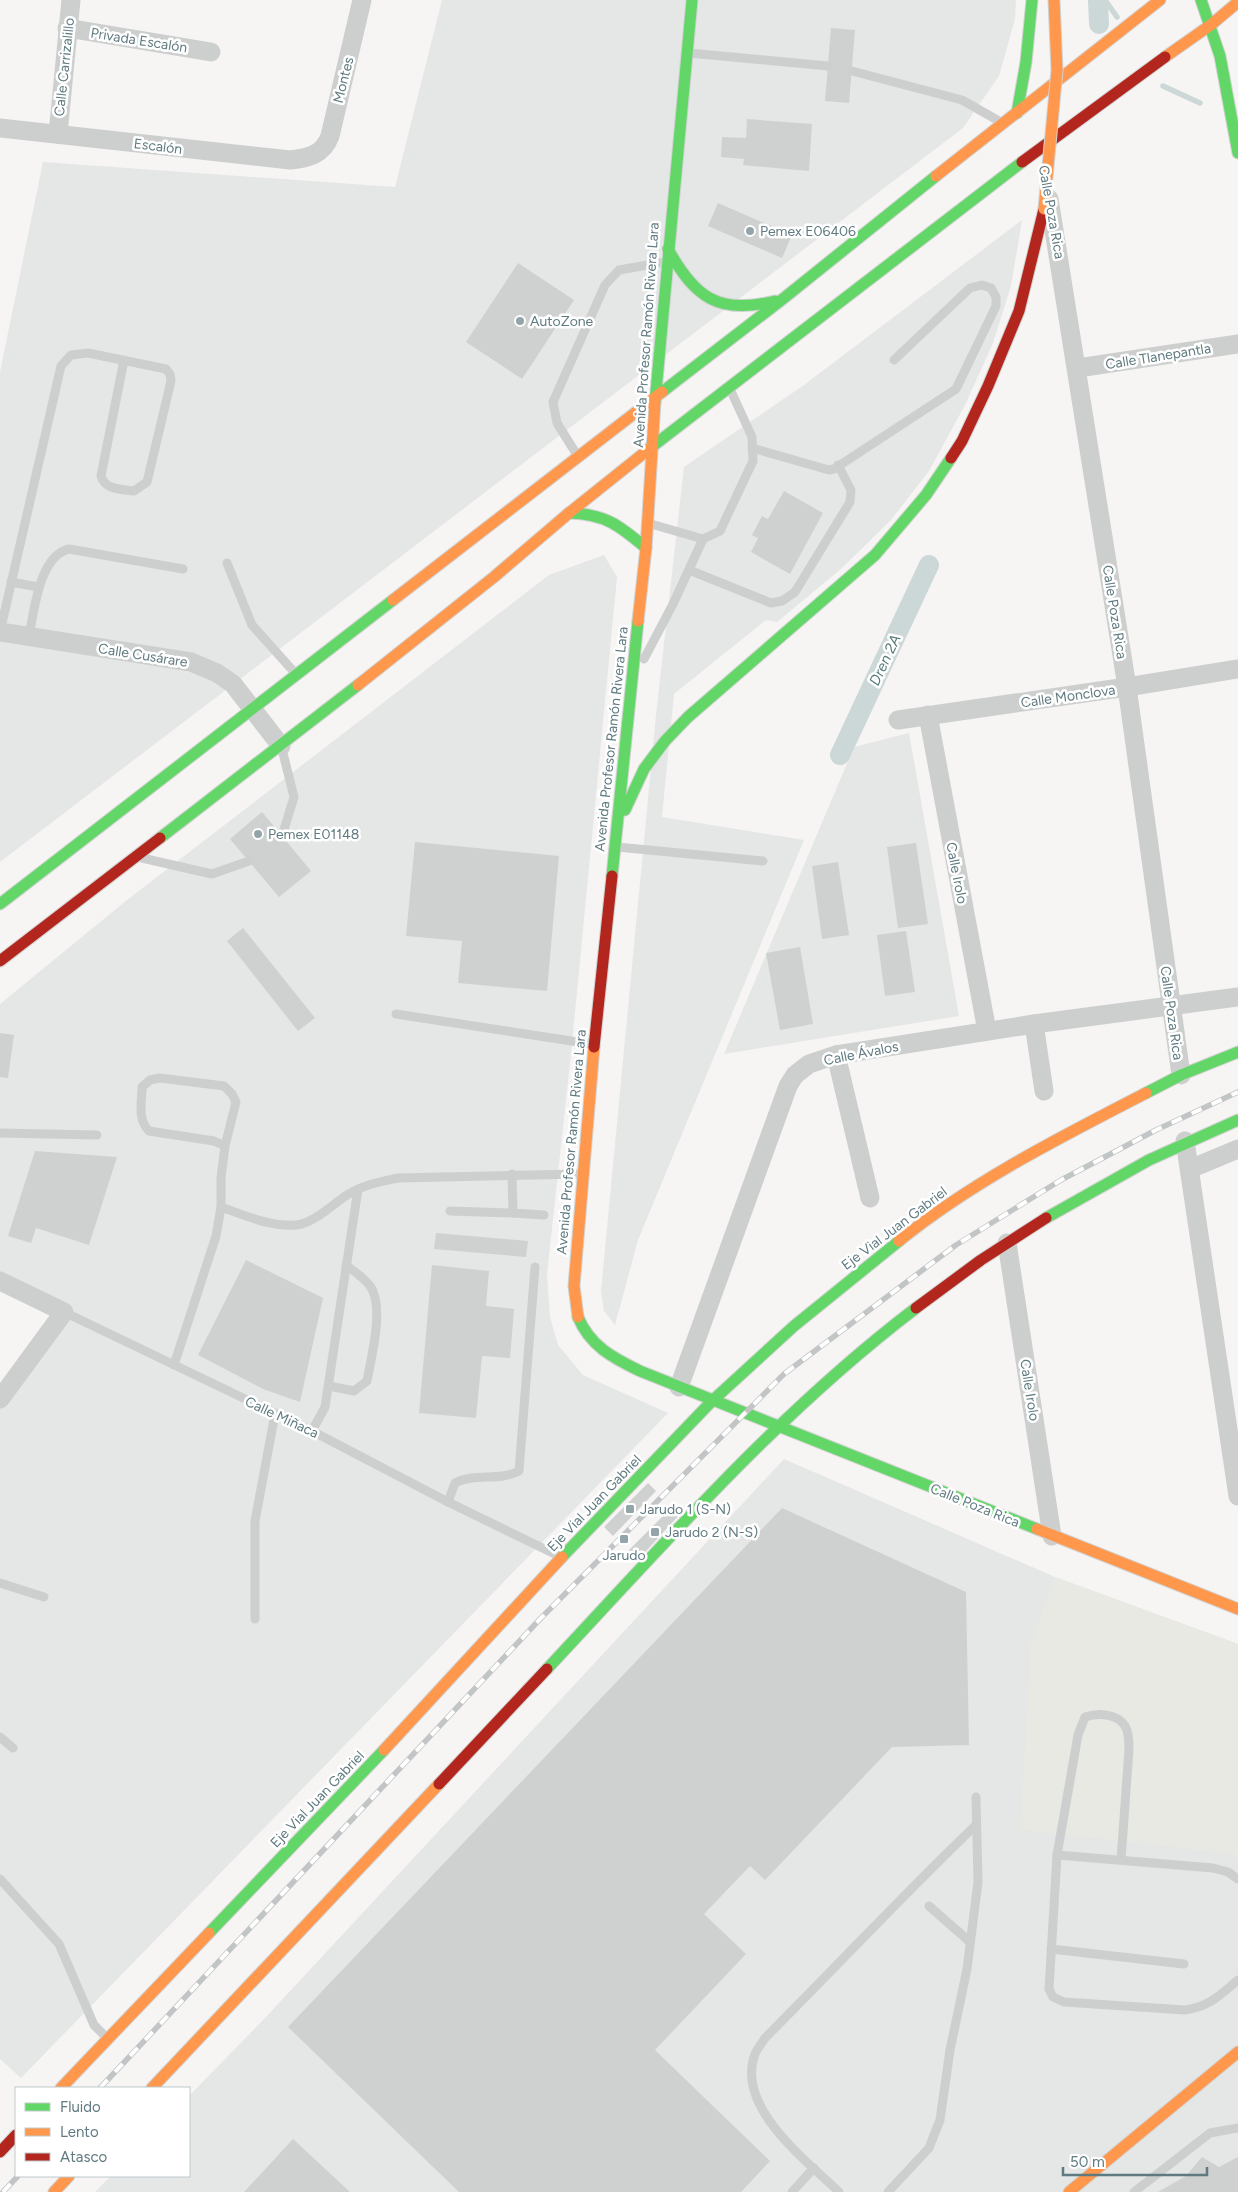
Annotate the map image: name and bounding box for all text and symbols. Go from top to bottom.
street label: Calle Carrizalillo [51,17,78,117]
street label: Privada Escalón [89,24,189,57]
street label: Montes [330,55,357,105]
street label: Escalón [133,135,183,158]
street label: Calle Poza Rica [1035,164,1068,260]
street label: Avenida Profesor Ramón Rivera Lara [630,222,663,448]
place label: Pemex E06406 [760,223,856,240]
marker: Pemex E06406 [744,225,756,237]
place label: AutoZone [530,313,594,330]
marker: AutoZone [514,315,526,327]
street label: Calle Tlanepantla [1104,340,1212,373]
street label: Calle Poza Rica [1099,564,1130,660]
street label: Avenida Profesor Ramón Rivera Lara [591,626,632,852]
water label: Dren 2A [865,632,905,688]
street label: Calle Cusárare [97,640,189,671]
street label: Calle Monclova [1020,681,1116,712]
place label: Pemex E01148 [268,826,359,843]
marker: Pemex E01148 [252,828,264,840]
street label: Calle Irolo [942,841,971,905]
street label: Calle Poza Rica [1156,965,1187,1061]
street label: Avenida Profesor Ramón Rivera Lara [553,1029,590,1255]
street label: Calle Ávalos [822,1038,900,1069]
street label: Eje Vial Juan Gabriel [838,1183,950,1274]
street label: Calle Irolo [1016,1358,1043,1422]
street label: Calle Miñaca [242,1393,321,1442]
street label: Eje Vial Juan Gabriel [544,1451,645,1555]
street label: Calle Poza Rica [928,1480,1022,1531]
place label: Jarudo 1 (S-N) [640,1501,731,1518]
marker: Jarudo 1 (S-N) [624,1503,636,1515]
place label: Jarudo 2 (N-S) [665,1524,758,1541]
marker: Jarudo 2 (N-S) [649,1526,661,1538]
marker: Jarudo [618,1533,630,1545]
place label: Jarudo [602,1547,646,1564]
street label: Eje Vial Juan Gabriel [267,1747,368,1851]
legend [15,2087,190,2177]
text: Fluido [60,2098,101,2116]
text: Lento [60,2123,99,2141]
scale bar [1063,2144,1207,2176]
text: Atasco [60,2148,108,2166]
text: 50 m [1070,2153,1105,2171]

